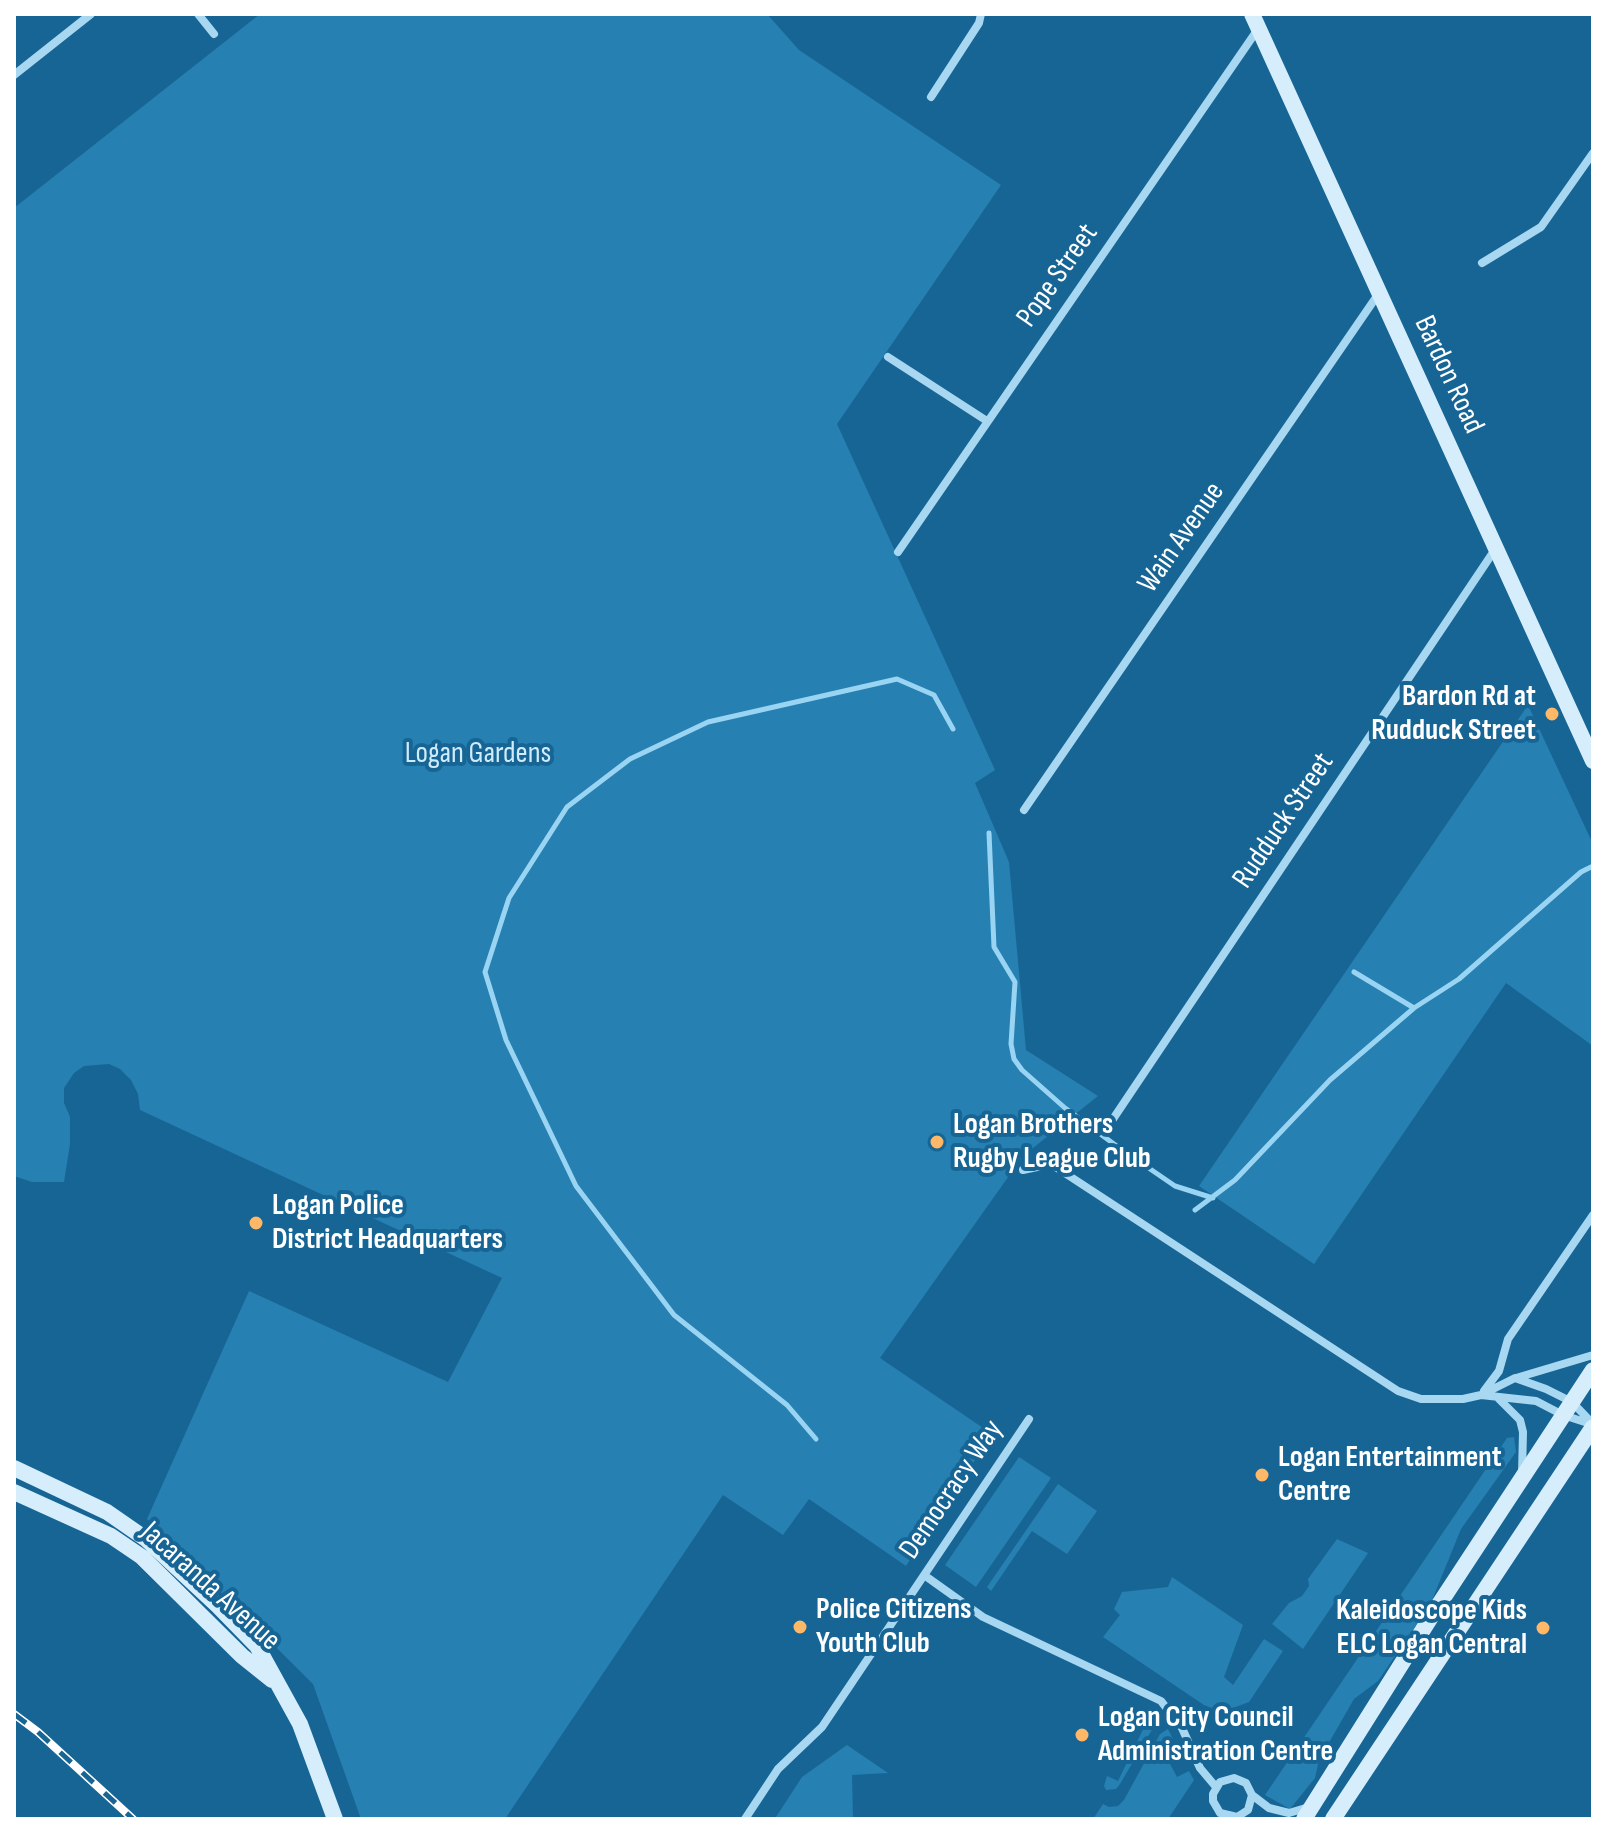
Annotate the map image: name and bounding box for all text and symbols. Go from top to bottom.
street label: Pope Street [1010,217,1106,335]
street label: Bardon Road [1405,310,1491,440]
street label: Wain Avenue [1131,476,1233,600]
place label: Bardon Rd at Rudduck Street [1371,679,1536,750]
marker: Bardon Rd at Rudduck Street [1543,705,1561,723]
park label: Logan Gardens [405,736,551,772]
street label: Rudduck Street [1226,746,1342,896]
place label: Logan Brothers Rugby League Club [953,1107,1151,1178]
marker: Logan Brothers Rugby League Club [928,1133,946,1151]
place label: Logan Police District Headquarters [272,1188,503,1258]
marker: Logan Police District Headquarters [247,1214,265,1232]
street label: Democracy Way [892,1414,1012,1566]
place label: Logan Entertainment Centre [1278,1440,1502,1510]
marker: Logan Entertainment Centre [1253,1466,1271,1484]
street label: Jacaranda Avenue [133,1515,287,1659]
place label: Police Citizens Youth Club [816,1592,972,1662]
place label: Kaleidoscope Kids ELC Logan Central [1336,1593,1527,1664]
marker: Police Citizens Youth Club [791,1618,809,1636]
marker: Kaleidoscope Kids ELC Logan Central [1534,1619,1552,1637]
place label: Logan City Council Administration Centre [1098,1700,1333,1770]
marker: Logan City Council Administration Centre [1073,1726,1091,1744]

